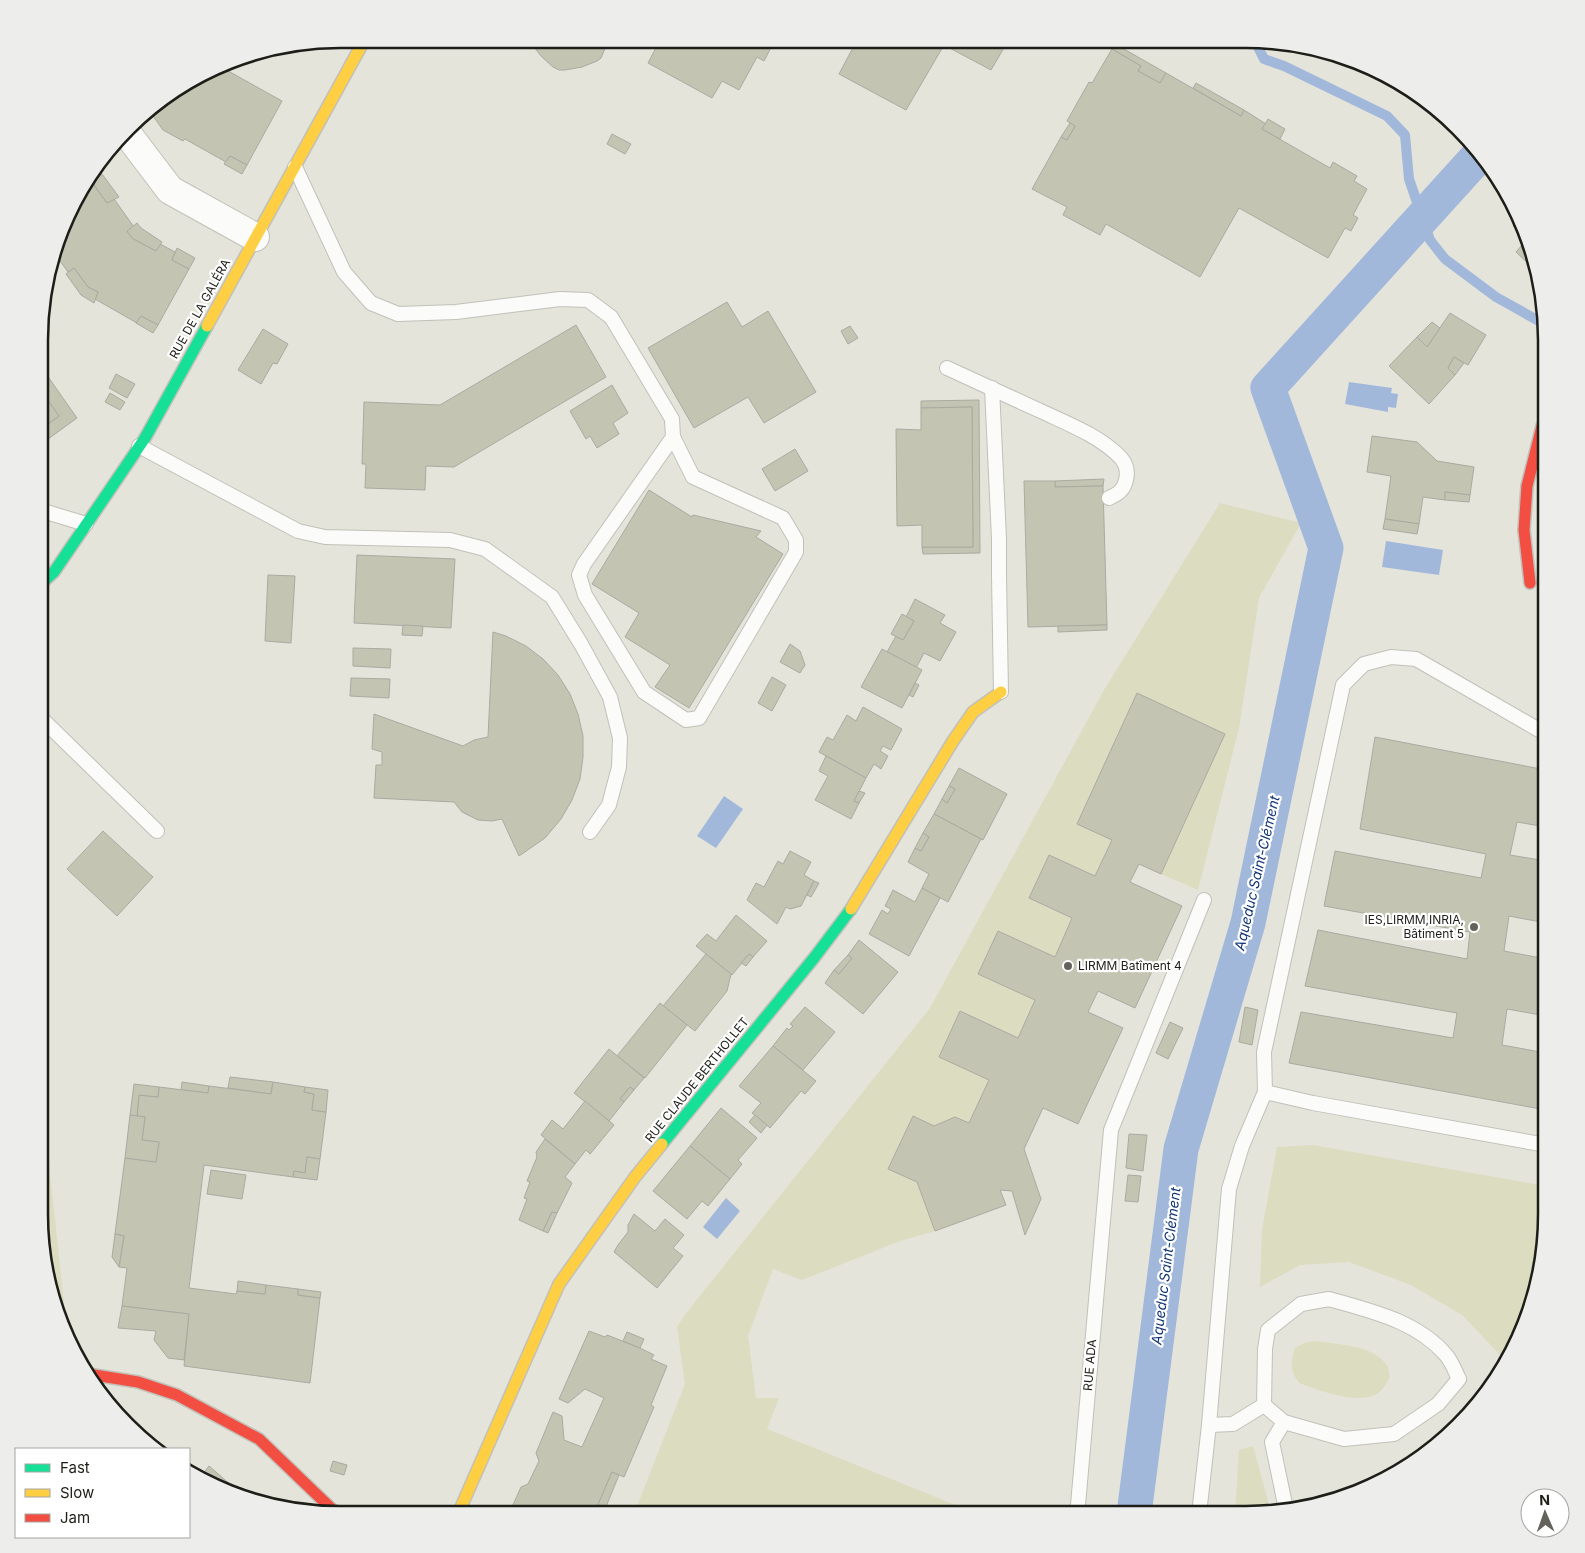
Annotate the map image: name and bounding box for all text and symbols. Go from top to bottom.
street label: RUE DE LA GALÉRA [166,256,233,361]
water label: Aqueduc Saint-Clément [1230,793,1283,953]
place label: IES,LIRMM,INRIA, Bâtiment 5 [1365,912,1464,941]
marker: IES,LIRMM,INRIA, Bâtiment 5 [1468,921,1480,933]
place label: LIRMM Batîment 4 [1078,958,1182,973]
marker: LIRMM Batîment 4 [1062,960,1074,972]
street label: RUE CLAUDE BERTHOLLET [642,1014,752,1145]
water label: Aqueduc Saint-Clément [1147,1186,1184,1347]
street label: RUE ADA [1080,1338,1099,1392]
legend [15,1448,190,1538]
text: Fast [60,1458,90,1477]
text: Slow [60,1483,94,1502]
north arrow [1520,1488,1570,1538]
text: N [1539,1491,1550,1508]
text: Jam [60,1508,90,1527]

